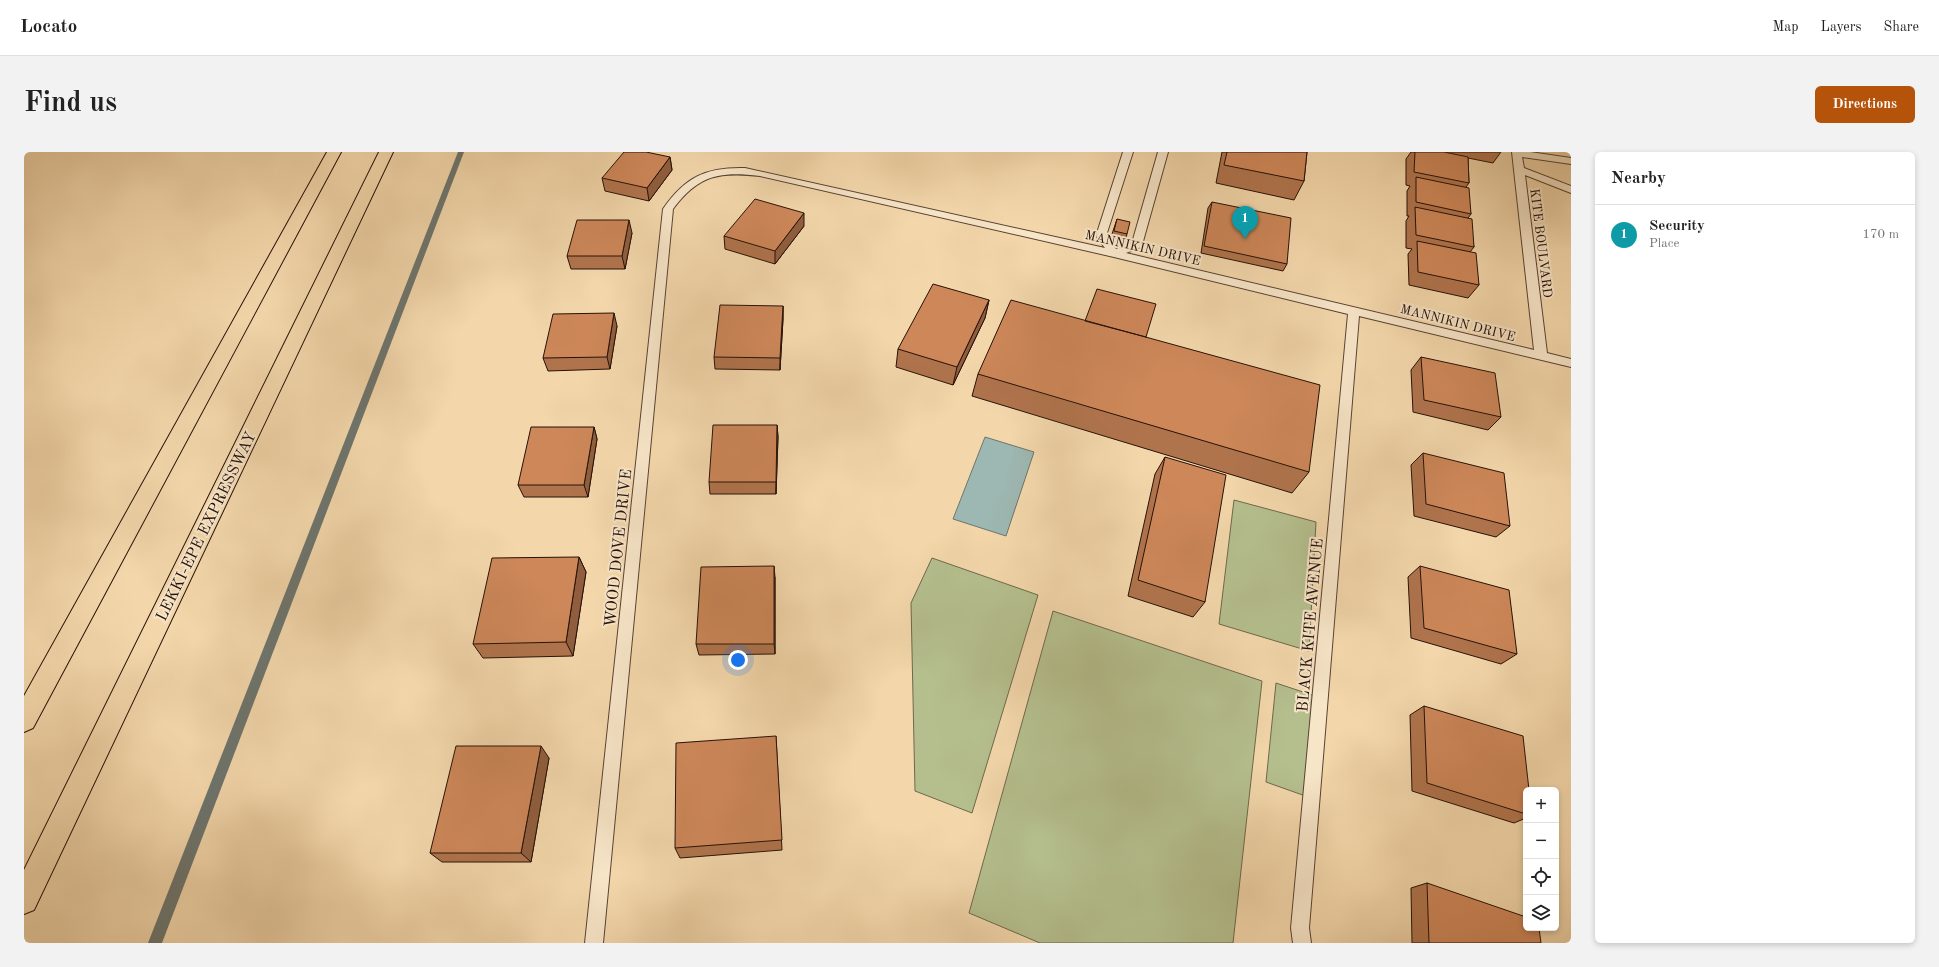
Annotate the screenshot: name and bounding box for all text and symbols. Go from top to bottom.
text: Locato [20,18,77,37]
text: Map [1773,20,1799,34]
text: Layers [1821,20,1862,34]
text: Share [1884,20,1919,34]
button: Directions [1815,86,1915,123]
text: Find us [24,90,117,118]
text: Nearby [1611,170,1666,187]
street label: KITE BOULVARD [1527,188,1554,299]
pin: 1 [1232,206,1258,239]
text: Security [1649,219,1705,234]
text: 1 [1620,228,1628,241]
text: 170 m [1862,228,1899,241]
street label: MANNIKIN DRIVE [1084,229,1202,268]
text: Place [1649,237,1679,250]
street label: MANNIKIN DRIVE [1399,303,1517,344]
street label: LEKKI-EPE EXPRESSWAY [154,429,260,624]
street label: WOOD DOVE DRIVE [603,468,635,628]
street label: BLACK KITE AVENUE [1295,537,1327,713]
your location [728,650,748,670]
map controls [1523,787,1559,931]
button: + [1523,787,1559,823]
button: − [1523,823,1559,859]
button: locate [1523,859,1559,895]
button: layers [1523,895,1559,931]

